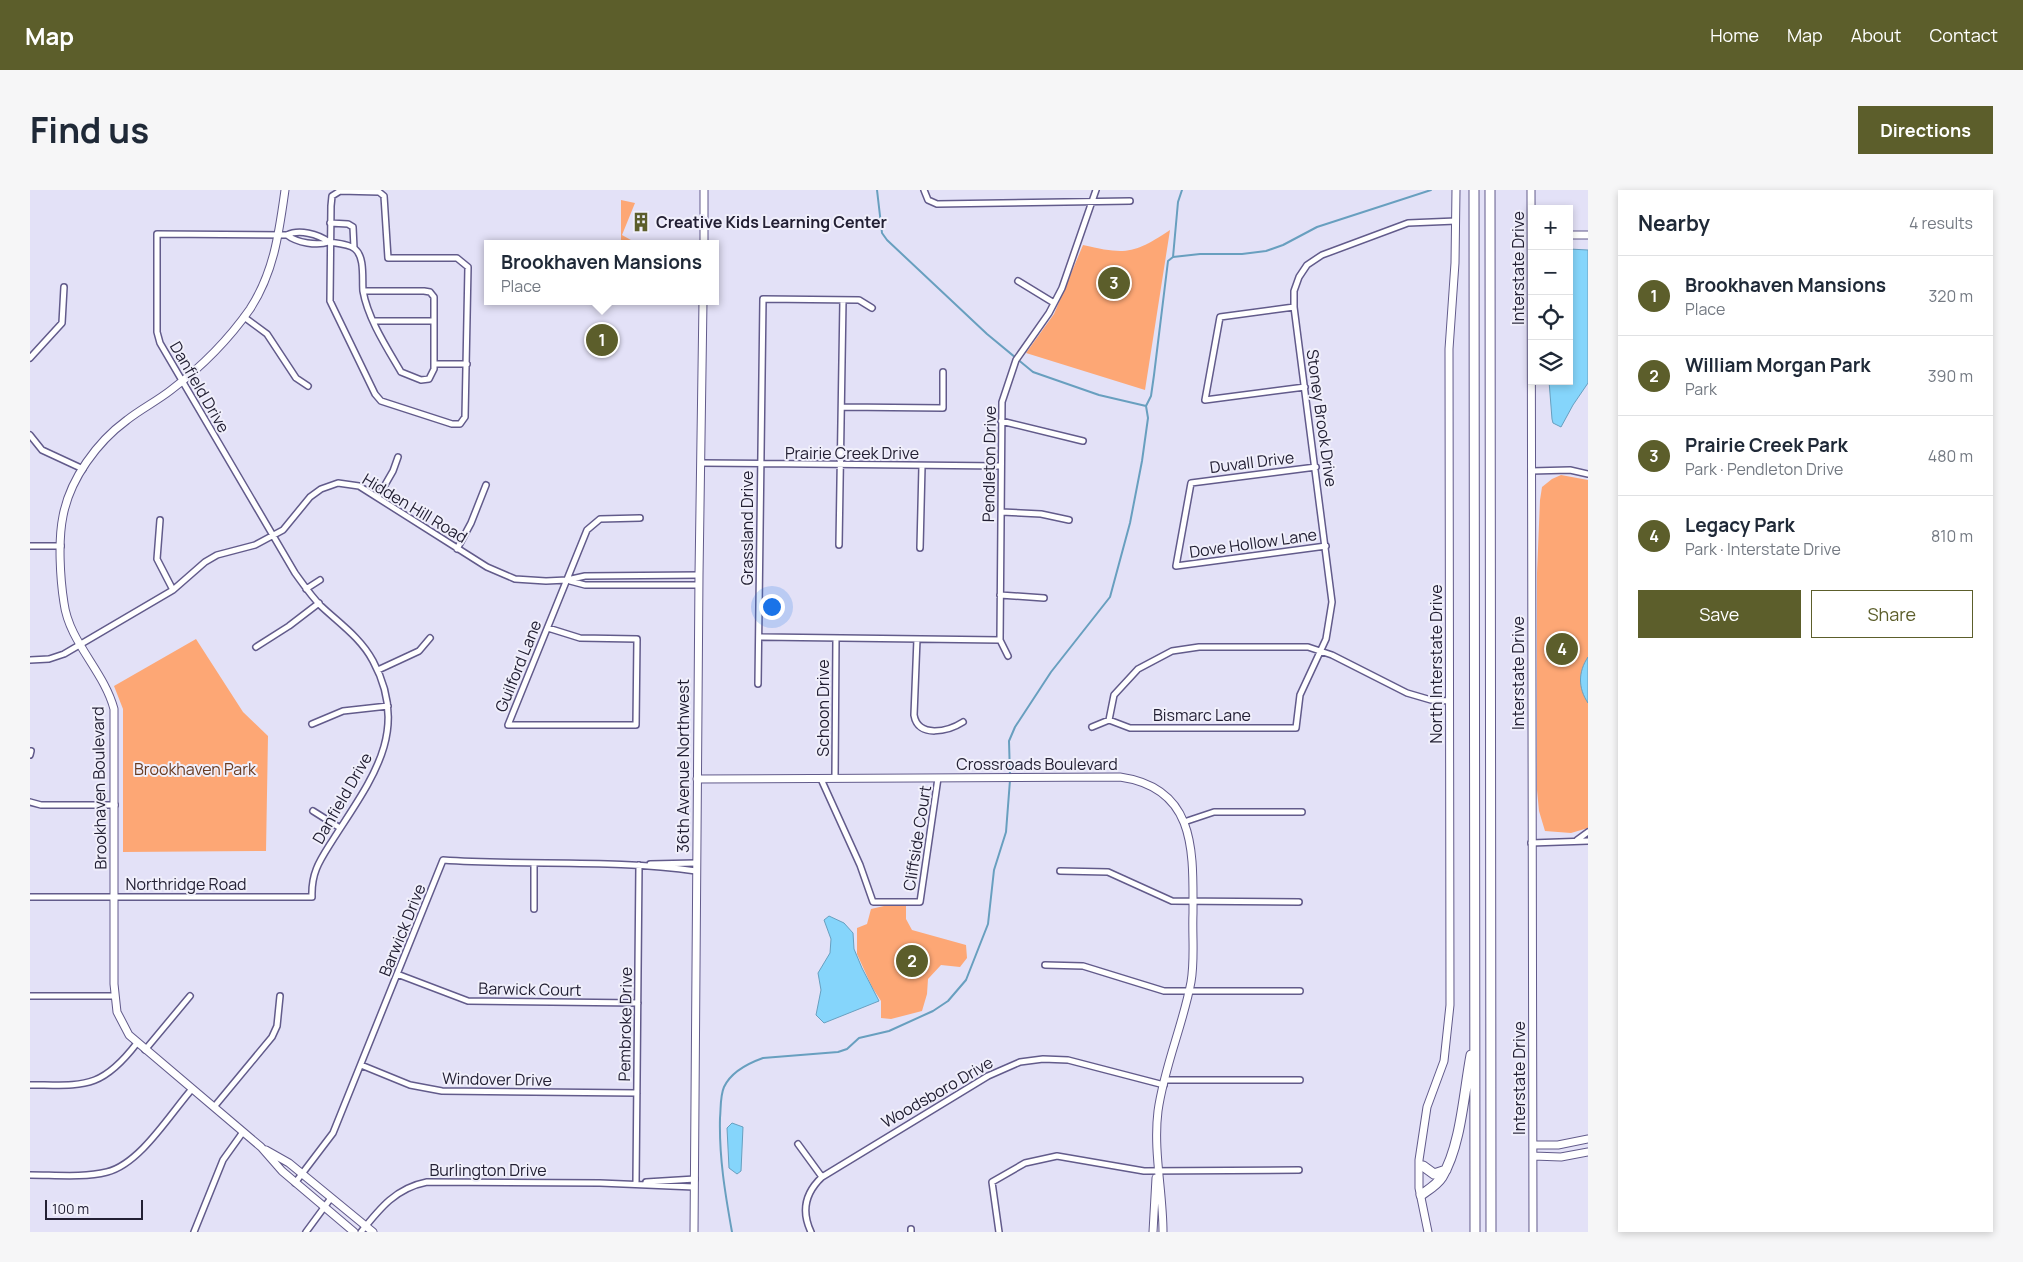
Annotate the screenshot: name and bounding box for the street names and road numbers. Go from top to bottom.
street label: Interstate Drive [1507,211,1529,325]
street label: Danfield Drive [165,337,235,437]
street label: Stoney Brook Drive [1301,348,1343,488]
street label: Pendleton Drive [977,406,1001,522]
street label: Prairie Creek Drive [785,442,919,464]
street label: Duvall Drive [1209,446,1295,478]
street label: Hidden Hill Road [358,468,472,548]
street label: Grassland Drive [736,471,758,585]
street label: Dove Hollow Lane [1188,523,1318,563]
street label: North Interstate Drive [1425,584,1447,744]
street label: Interstate Drive [1507,616,1529,730]
street label: Guilford Lane [490,617,546,715]
street label: Schoon Drive [812,659,834,757]
street label: 36th Avenue Northwest [672,679,694,853]
street label: Bismarc Lane [1153,704,1251,726]
street label: Brookhaven Boulevard [87,706,111,870]
street label: Danfield Drive [307,748,377,848]
street label: Crossroads Boulevard [956,753,1118,775]
street label: Cliffside Court [898,784,936,892]
street label: Northridge Road [125,873,247,895]
street label: Barwick Drive [373,880,431,980]
street label: Pembroke Drive [613,967,637,1081]
street label: Barwick Court [478,977,582,1001]
street label: Interstate Drive [1508,1021,1530,1135]
street label: Woodsboro Drive [877,1051,997,1133]
street label: Windover Drive [442,1067,552,1091]
street label: Burlington Drive [429,1159,547,1181]

